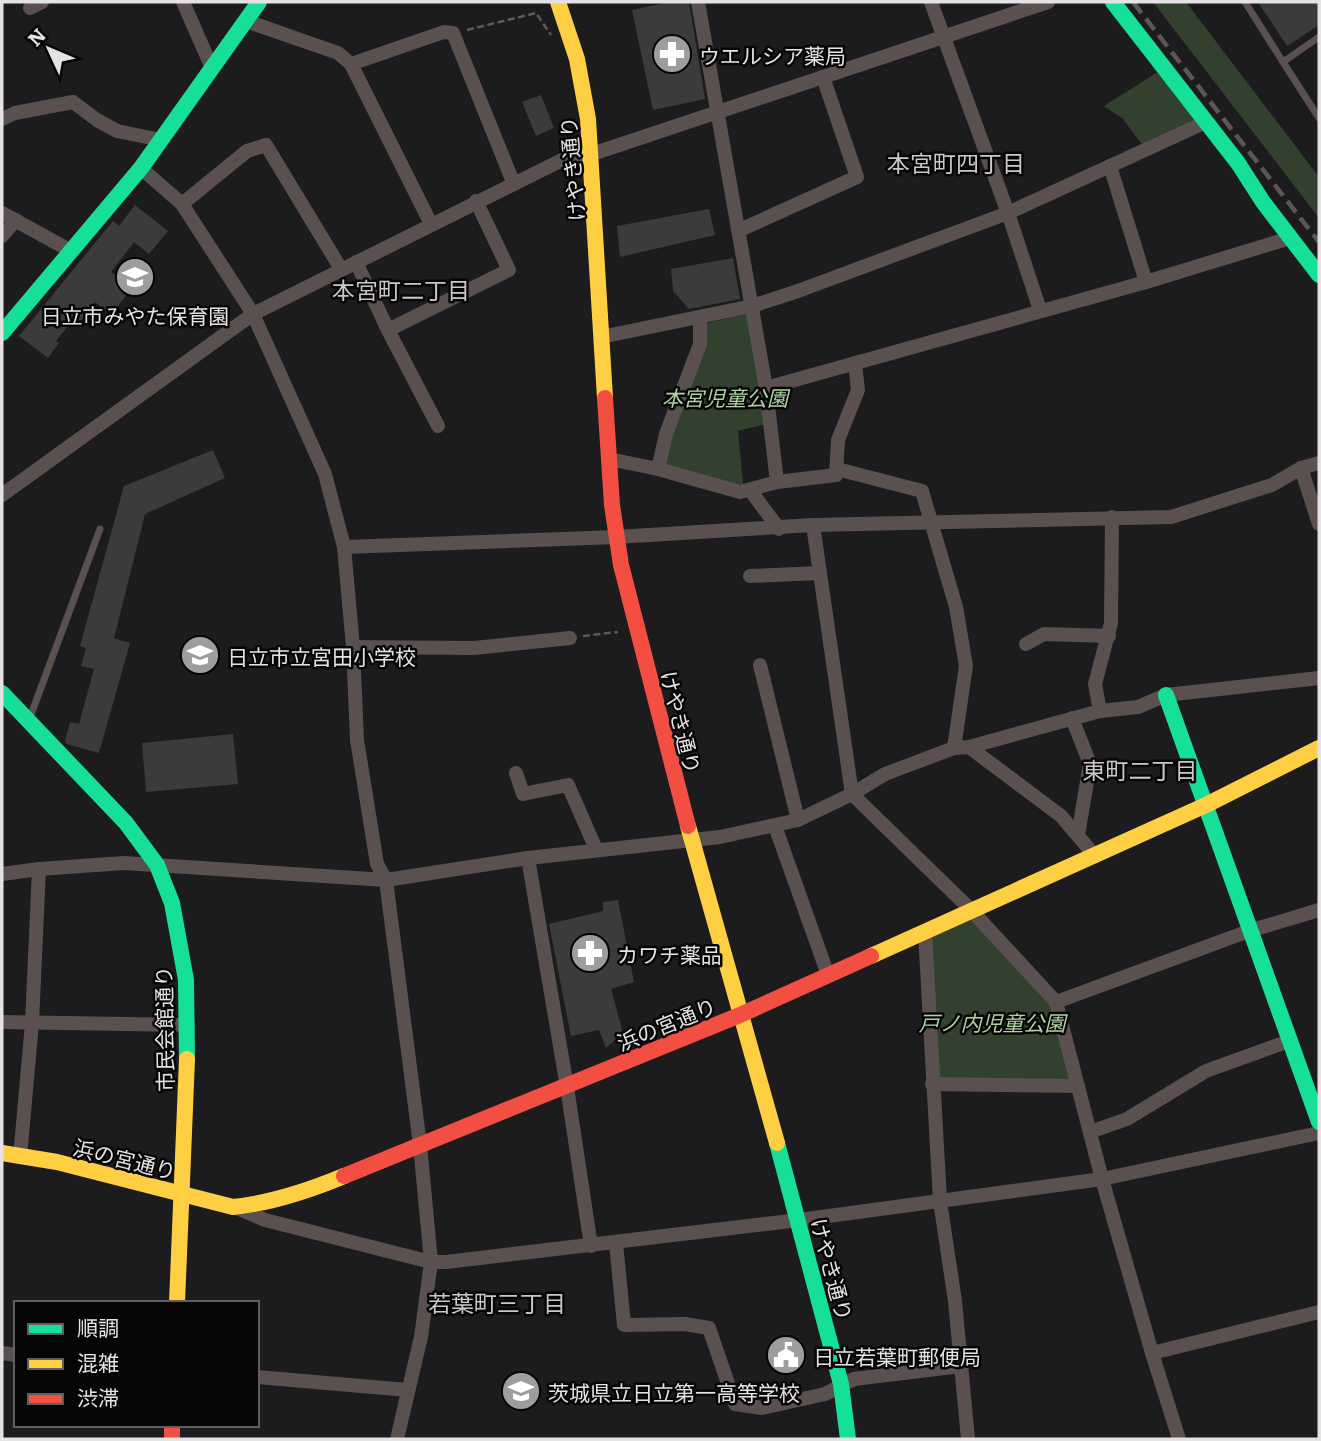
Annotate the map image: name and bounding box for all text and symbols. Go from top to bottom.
north arrow [14,14,84,84]
text: N [20,21,52,52]
pharmacy icon: ウエルシア薬局 [651,33,693,75]
place label: ウエルシア薬局 [699,39,846,70]
street label: けやき通り [551,115,591,223]
district label: 本宮町四丁目 [887,145,1025,179]
school or university icon: 日立市みやた保育園 [114,256,156,298]
district label: 本宮町二丁目 [332,272,470,306]
place label: 日立市みやた保育園 [41,299,230,330]
park label: 本宮児童公園 [662,381,791,412]
school or university icon: 日立市立宮田小学校 [179,634,221,676]
place label: 日立市立宮田小学校 [227,640,416,671]
street label: けやき通り [654,667,710,777]
district label: 東町二丁目 [1083,752,1198,786]
pharmacy icon: カワチ薬品 [569,932,611,974]
place label: カワチ薬品 [617,938,722,969]
street label: 市民会館通り [146,966,180,1092]
street label: 浜の宮通り [612,989,720,1057]
park label: 戸ノ内児童公園 [919,1006,1068,1037]
street label: 浜の宮通り [70,1130,180,1186]
street label: けやき通り [804,1214,862,1324]
district label: 若葉町三丁目 [428,1285,566,1319]
legend [14,1301,259,1427]
text: 順調 [77,1311,119,1342]
public building icon: 日立若葉町郵便局 [765,1334,807,1376]
place label: 日立若葉町郵便局 [813,1340,981,1371]
text: 混雑 [77,1346,119,1377]
school or university icon: 茨城県立日立第一高等学校 [500,1370,542,1412]
place label: 茨城県立日立第一高等学校 [548,1376,800,1407]
text: 渋滞 [77,1381,119,1412]

